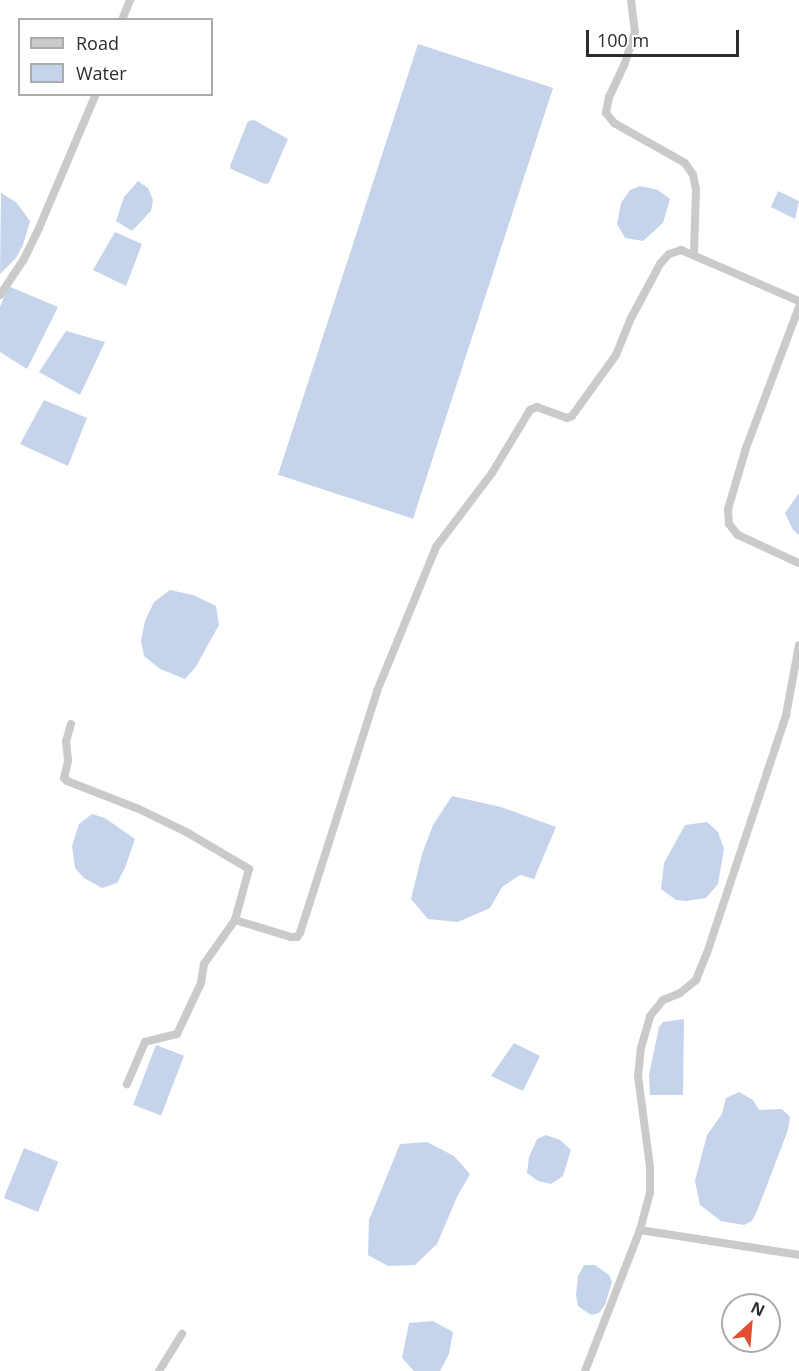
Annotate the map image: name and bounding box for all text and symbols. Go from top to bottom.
legend [18,18,213,96]
scale bar [589,18,742,56]
text: 100 m [597,28,649,52]
text: Road [76,31,119,55]
text: Water [76,61,127,85]
north arrow [721,1293,781,1353]
text: N [747,1296,769,1321]

